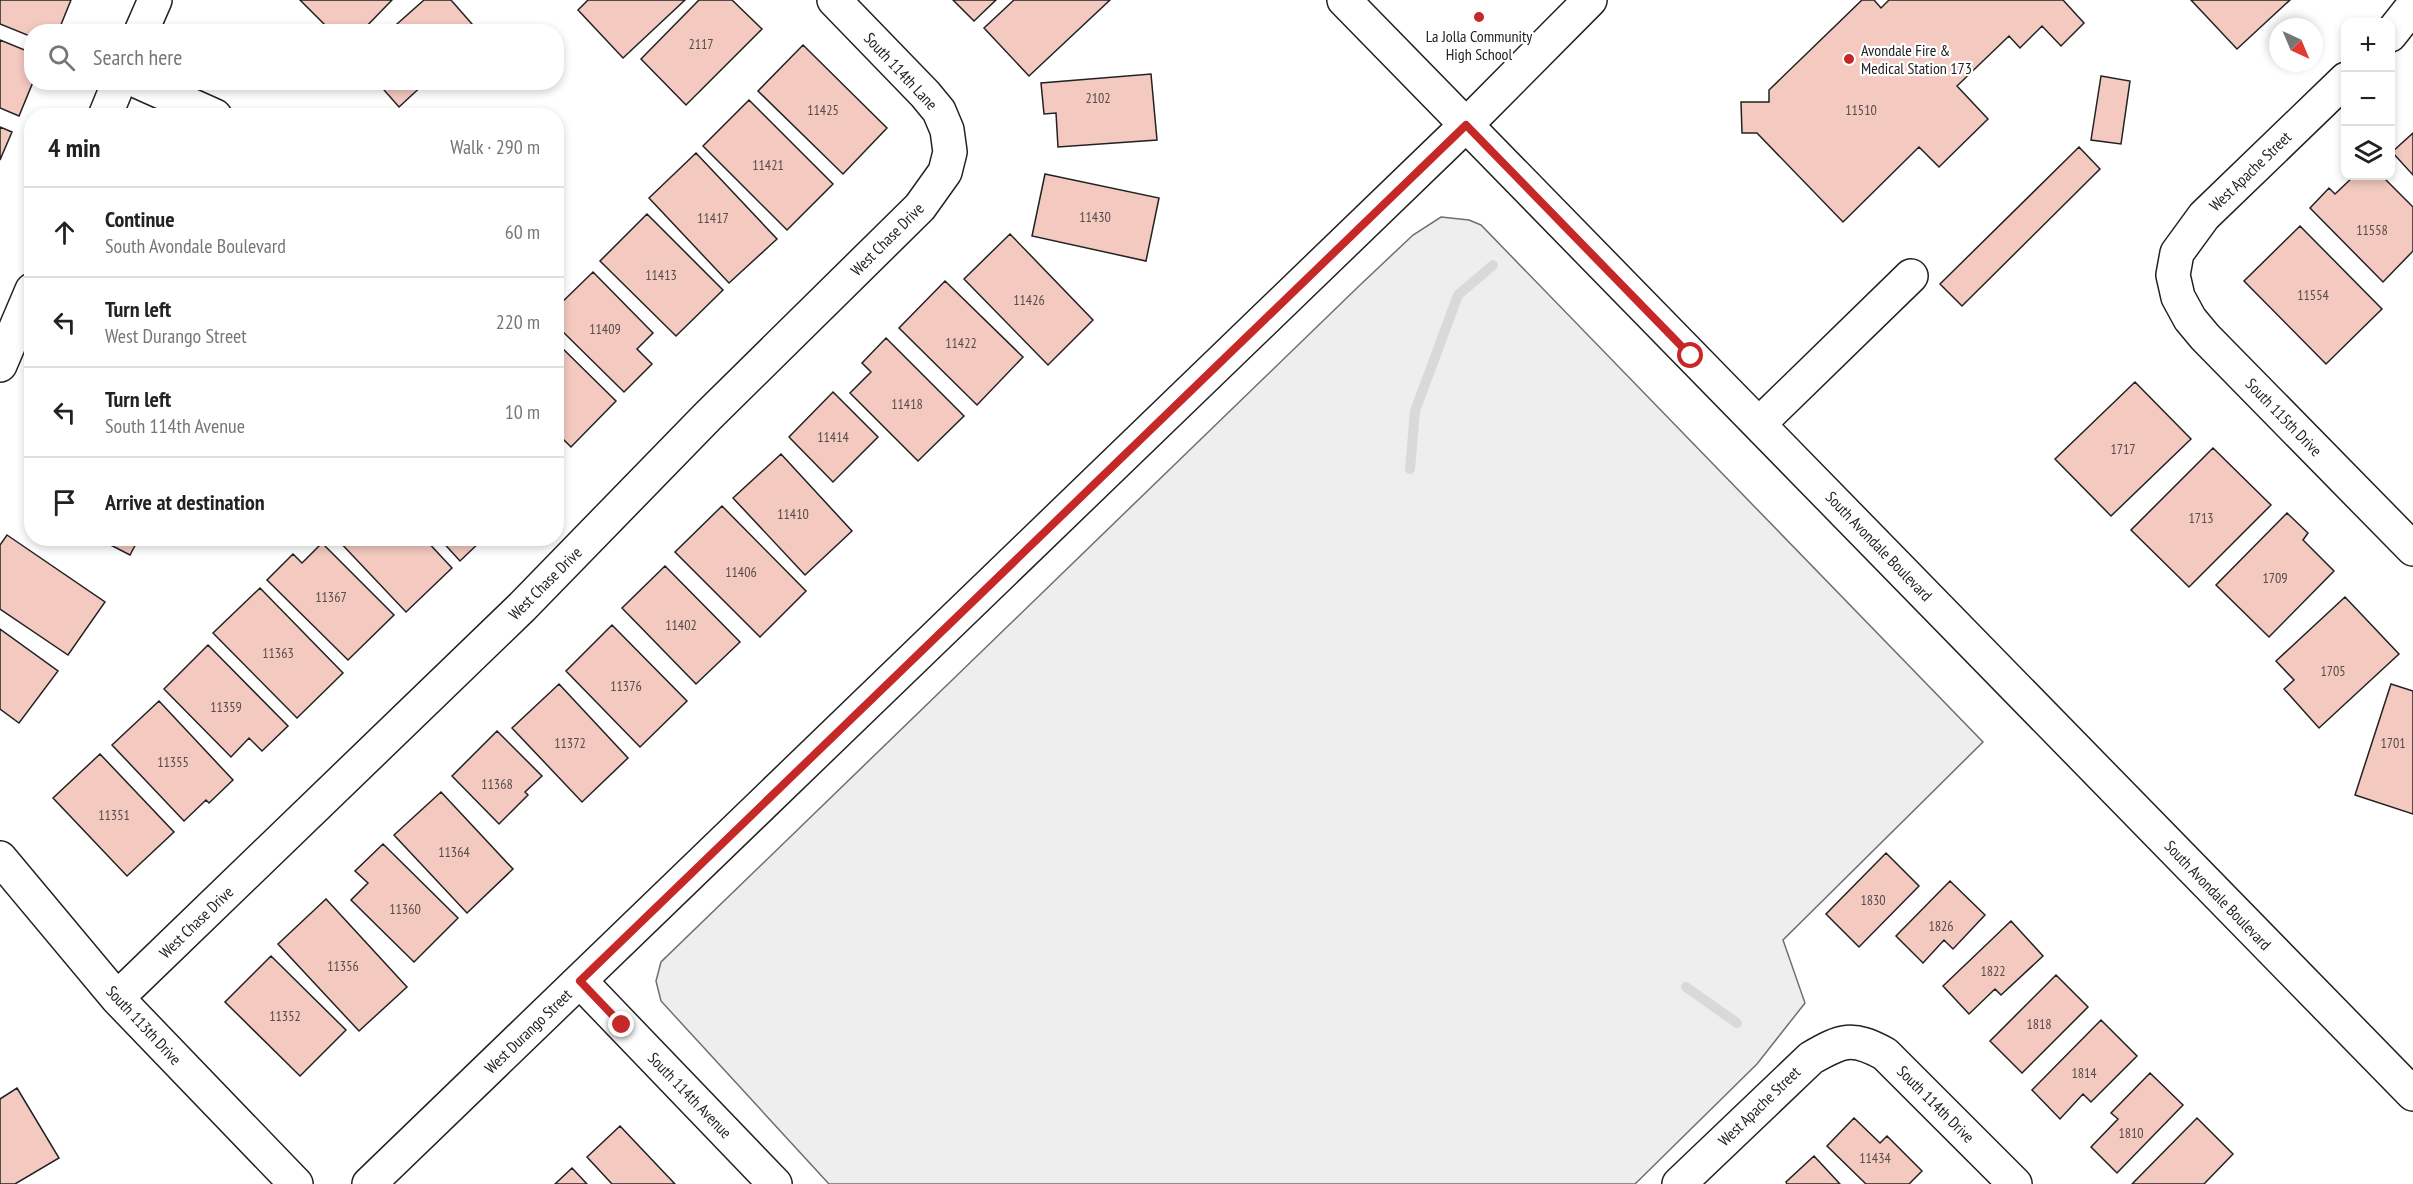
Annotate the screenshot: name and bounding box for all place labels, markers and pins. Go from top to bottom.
marker: La Jolla Community High School [1472,10,1486,24]
place label: La Jolla Community High School [1426,26,1532,64]
place label: Avondale Fire & Medical Station 173 [1861,40,1972,78]
marker: Avondale Fire & Medical Station 173 [1842,52,1856,66]

